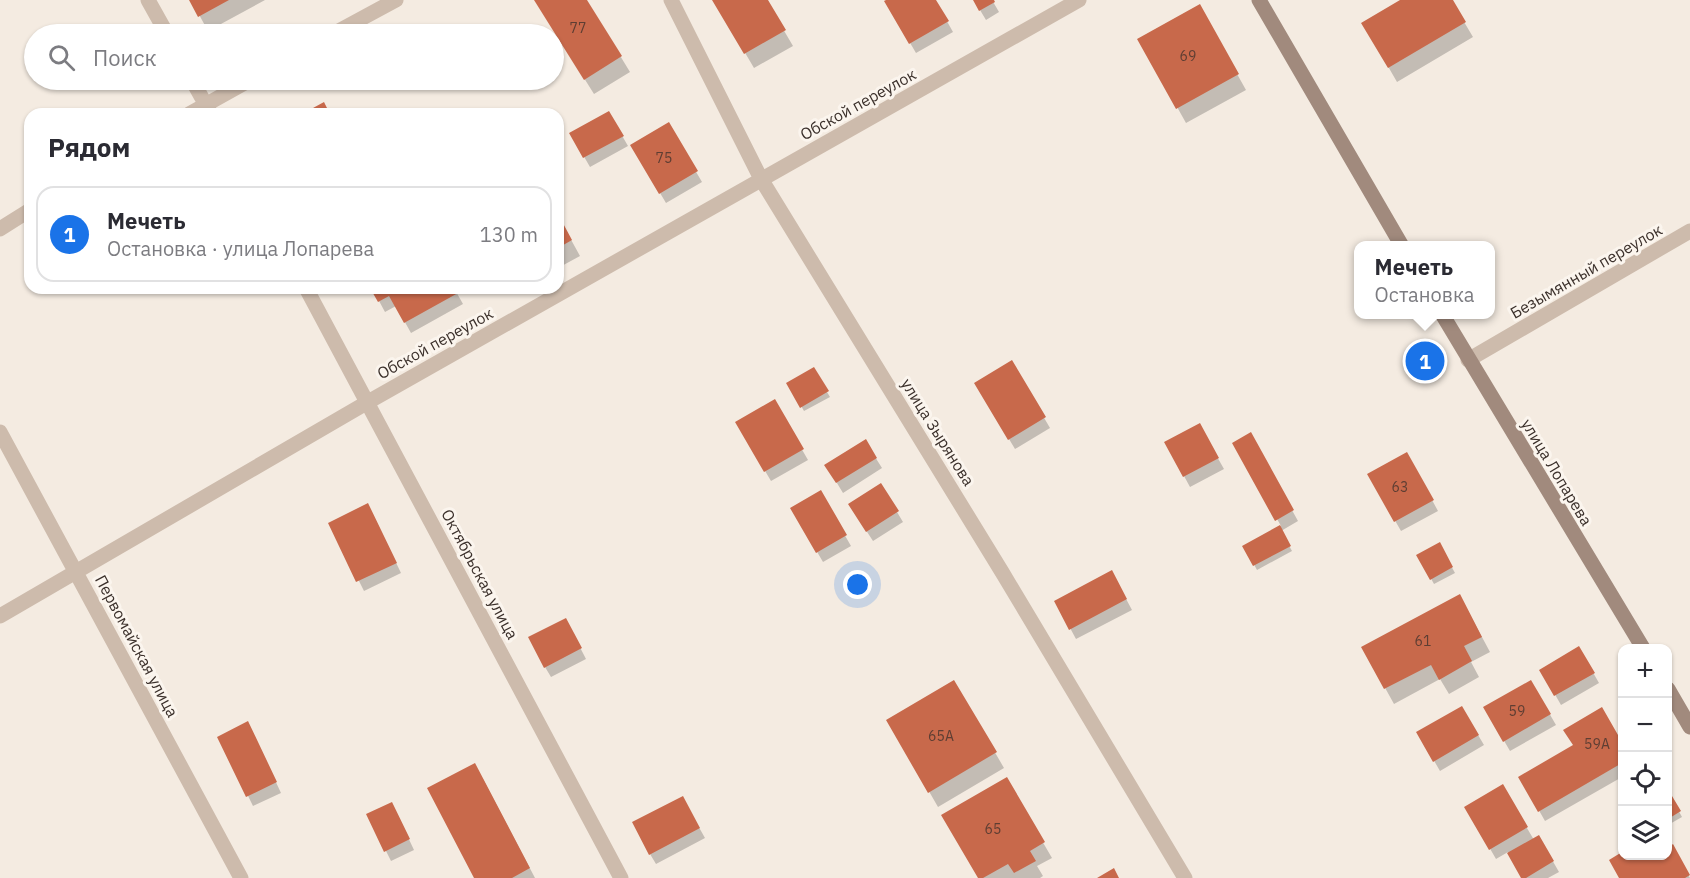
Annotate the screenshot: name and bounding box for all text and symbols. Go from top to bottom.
house number: 77 [570,19,586,37]
search box [24,24,564,90]
icon: search [45,41,78,74]
text: Поиск [93,43,157,72]
house number: 69 [1180,47,1196,65]
street label: Обской переулок [796,64,920,144]
text: Рядом [48,130,130,164]
house number: 75 [656,149,672,167]
text: Мечеть [107,206,186,235]
street label: Безымянный переулок [1506,219,1666,323]
text: 1 [64,221,76,248]
text: 130 m [480,221,538,248]
text: Остановка · улица Лопарева [107,235,374,262]
popup [1354,241,1495,319]
text: Мечеть [1375,252,1453,281]
text: Остановка [1375,281,1474,308]
street label: Обской переулок [373,303,497,383]
pin: 1 [1406,338,1444,384]
street label: улица Зырянова [897,375,979,490]
street label: улица Лопарева [1517,415,1597,529]
house number: 63 [1392,478,1408,496]
street label: Октябрьская улица [437,505,523,643]
your location [843,570,872,599]
street label: Первомайская улица [91,572,183,721]
house number: 61 [1415,632,1431,650]
map controls [1618,644,1672,860]
button: + [1618,644,1672,698]
button: − [1618,698,1672,752]
house number: 59 [1509,702,1525,720]
house number: 65А [928,727,954,745]
house number: 59А [1584,735,1610,753]
button: locate [1618,752,1672,806]
button: layers [1618,806,1672,860]
house number: 65 [985,820,1001,838]

